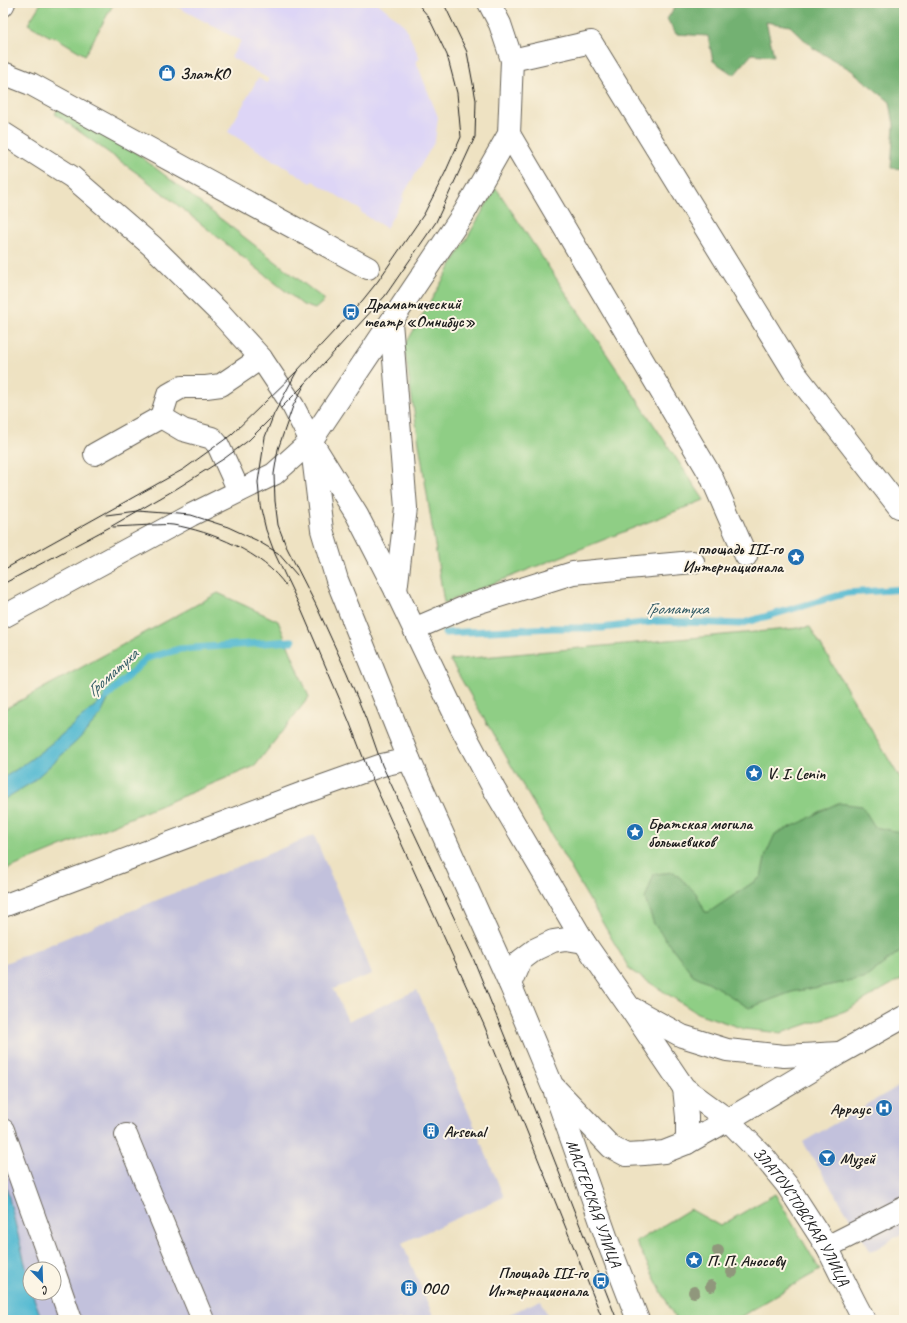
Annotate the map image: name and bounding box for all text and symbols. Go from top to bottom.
shop icon: ЗлатКО [157,63,177,83]
place label: ЗлатКО [180,64,231,84]
place label: Драматический театр «Омнибус» [364,294,476,332]
bus stop icon: Драматический театр «Омнибус» [341,302,361,322]
place label: площадь III-го Интернационала [683,539,785,577]
place icon: площадь III-го Интернационала [786,547,806,567]
water label: Громатуха [646,598,710,619]
water label: Громатуха [82,643,144,701]
place icon: V. I. Lenin [744,763,764,783]
place label: V. I. Lenin [767,764,826,784]
place label: Братская могила большевиков [648,814,754,852]
place icon: Братская могила большевиков [625,822,645,842]
hospital icon: Арраус [874,1098,894,1118]
place label: Арраус [830,1099,872,1119]
building icon: Arsenal [421,1121,441,1141]
place label: Arsenal [444,1122,489,1142]
street label: МАСТЕРСКАЯ УЛИЦА [562,1137,626,1271]
street label: ЗЛАТОУСТОВСКАЯ УЛИЦА [748,1143,854,1290]
bar icon: Музей [817,1148,837,1168]
place label: Музей [840,1149,876,1169]
place icon: П. П. Аносову [684,1250,704,1270]
place label: П. П. Аносову [707,1251,786,1271]
north arrow [22,1261,62,1301]
place label: Площадь III-го Интернационала [488,1263,590,1301]
bus stop icon: Площадь III-го Интернационала [591,1271,611,1291]
building icon: ООО [399,1278,419,1298]
place label: ООО [422,1279,450,1299]
text: С [39,1283,51,1298]

